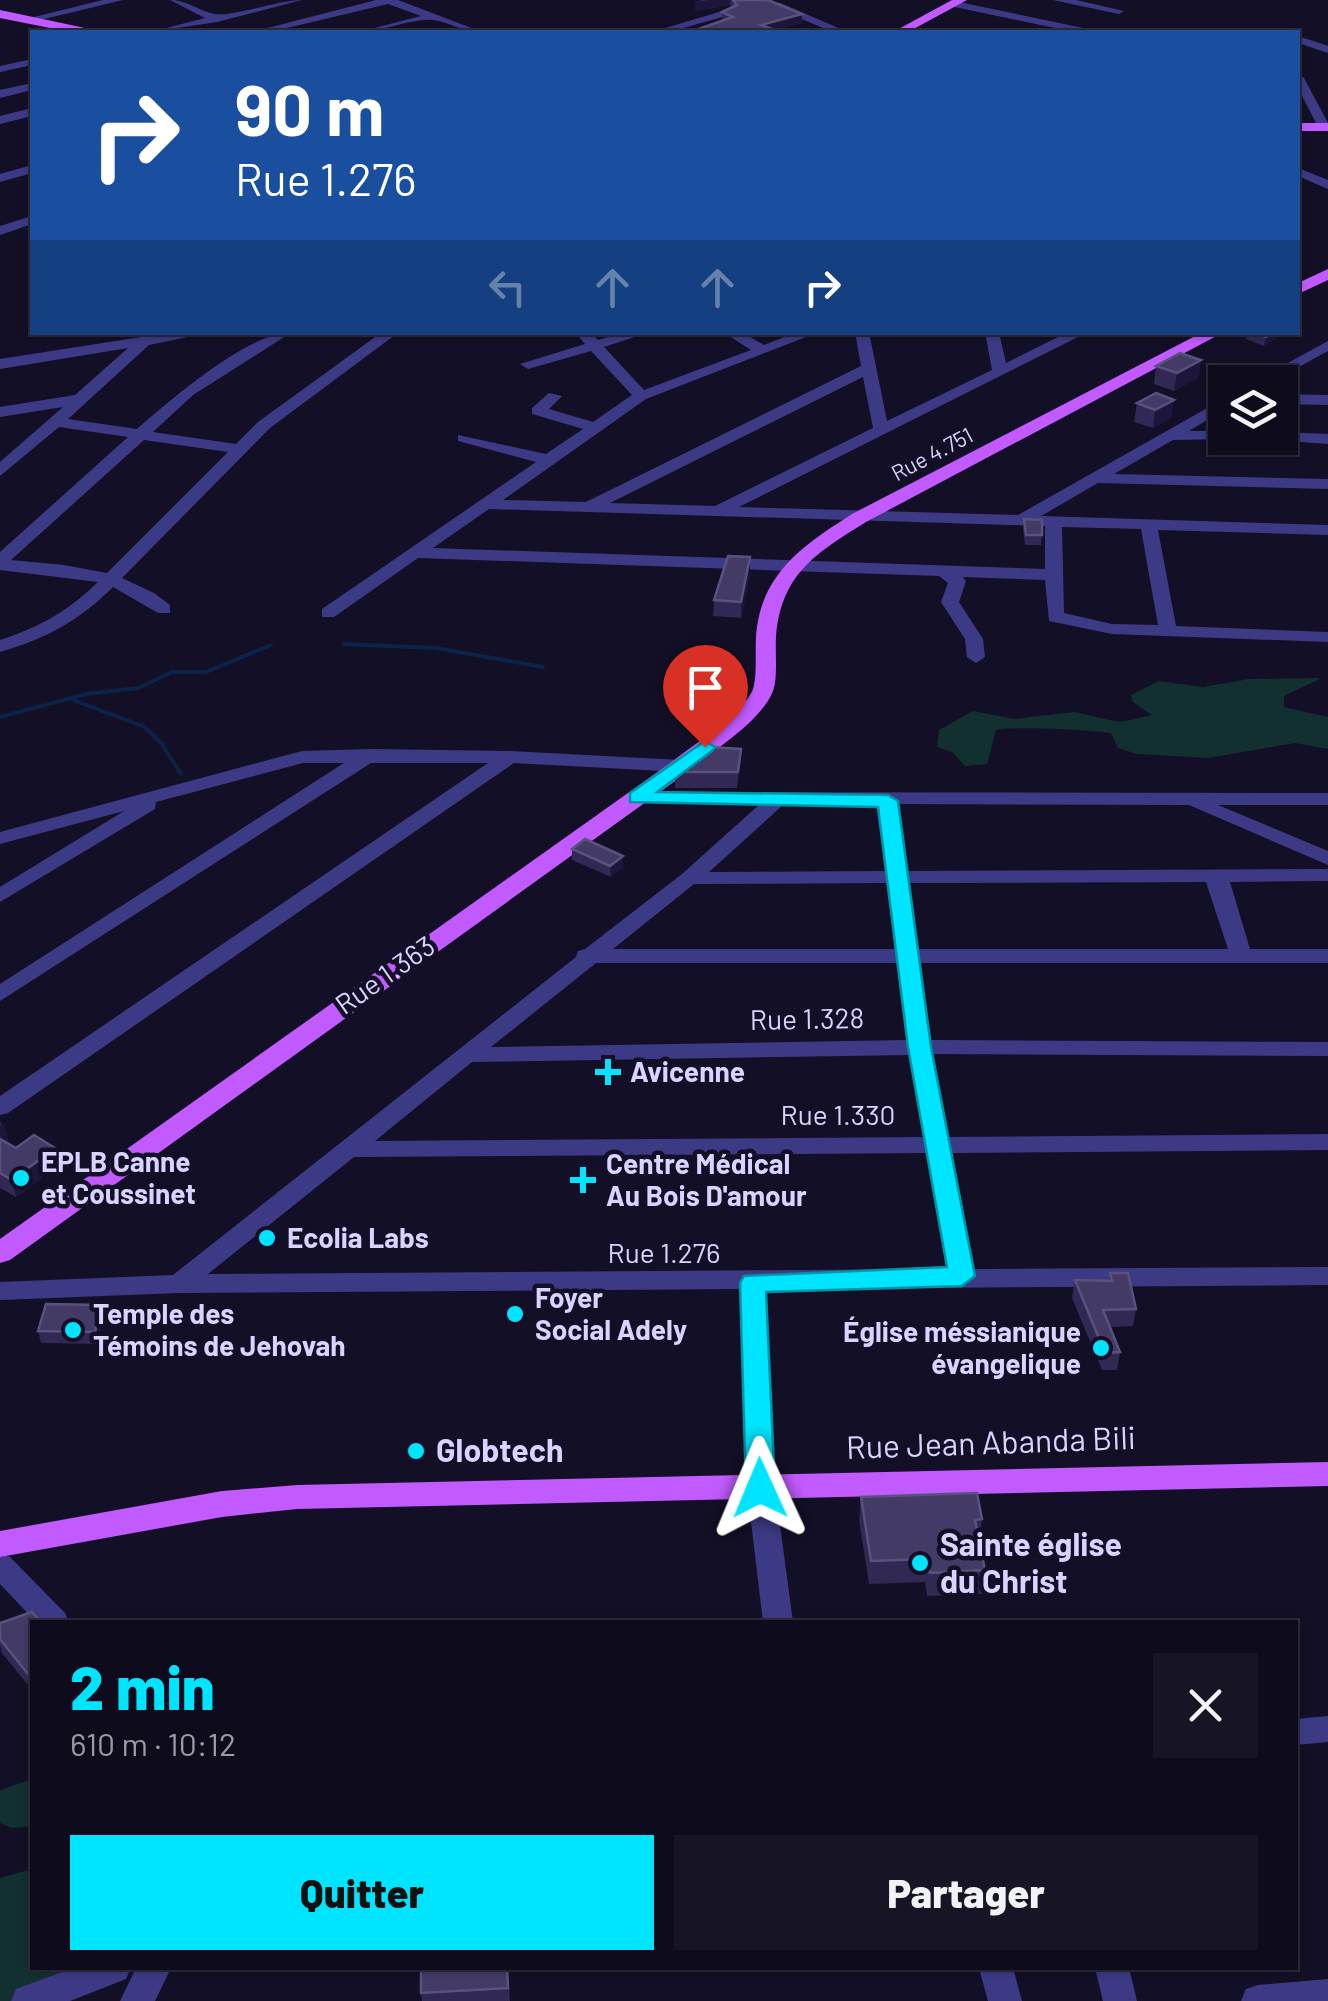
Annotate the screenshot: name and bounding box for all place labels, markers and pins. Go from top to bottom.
pin [663,645,748,748]
place label: Avicenne [630,1054,745,1088]
marker: Avicenne [595,1059,621,1085]
place label: EPLB Canne et Coussinet [41,1144,196,1210]
place label: Centre Médical Au Bois D'amour [606,1146,807,1212]
marker: EPLB Canne et Coussinet [10,1167,32,1189]
marker: Centre Médical Au Bois D'amour [570,1167,596,1193]
place label: Ecolia Labs [287,1220,429,1254]
marker: Ecolia Labs [256,1227,278,1249]
place label: Foyer Social Adely [535,1280,687,1346]
place label: Temple des Témoins de Jehovah [93,1296,346,1362]
marker: Foyer Social Adely [504,1303,526,1325]
place label: Église méssianique évangelique [843,1314,1081,1380]
marker: Temple des Témoins de Jehovah [62,1319,84,1341]
marker: Église méssianique évangelique [1090,1337,1112,1359]
place label: Globtech [436,1430,563,1468]
marker: Globtech [405,1440,427,1462]
place label: Sainte église du Christ [940,1524,1122,1599]
marker: Sainte église du Christ [909,1552,931,1574]

